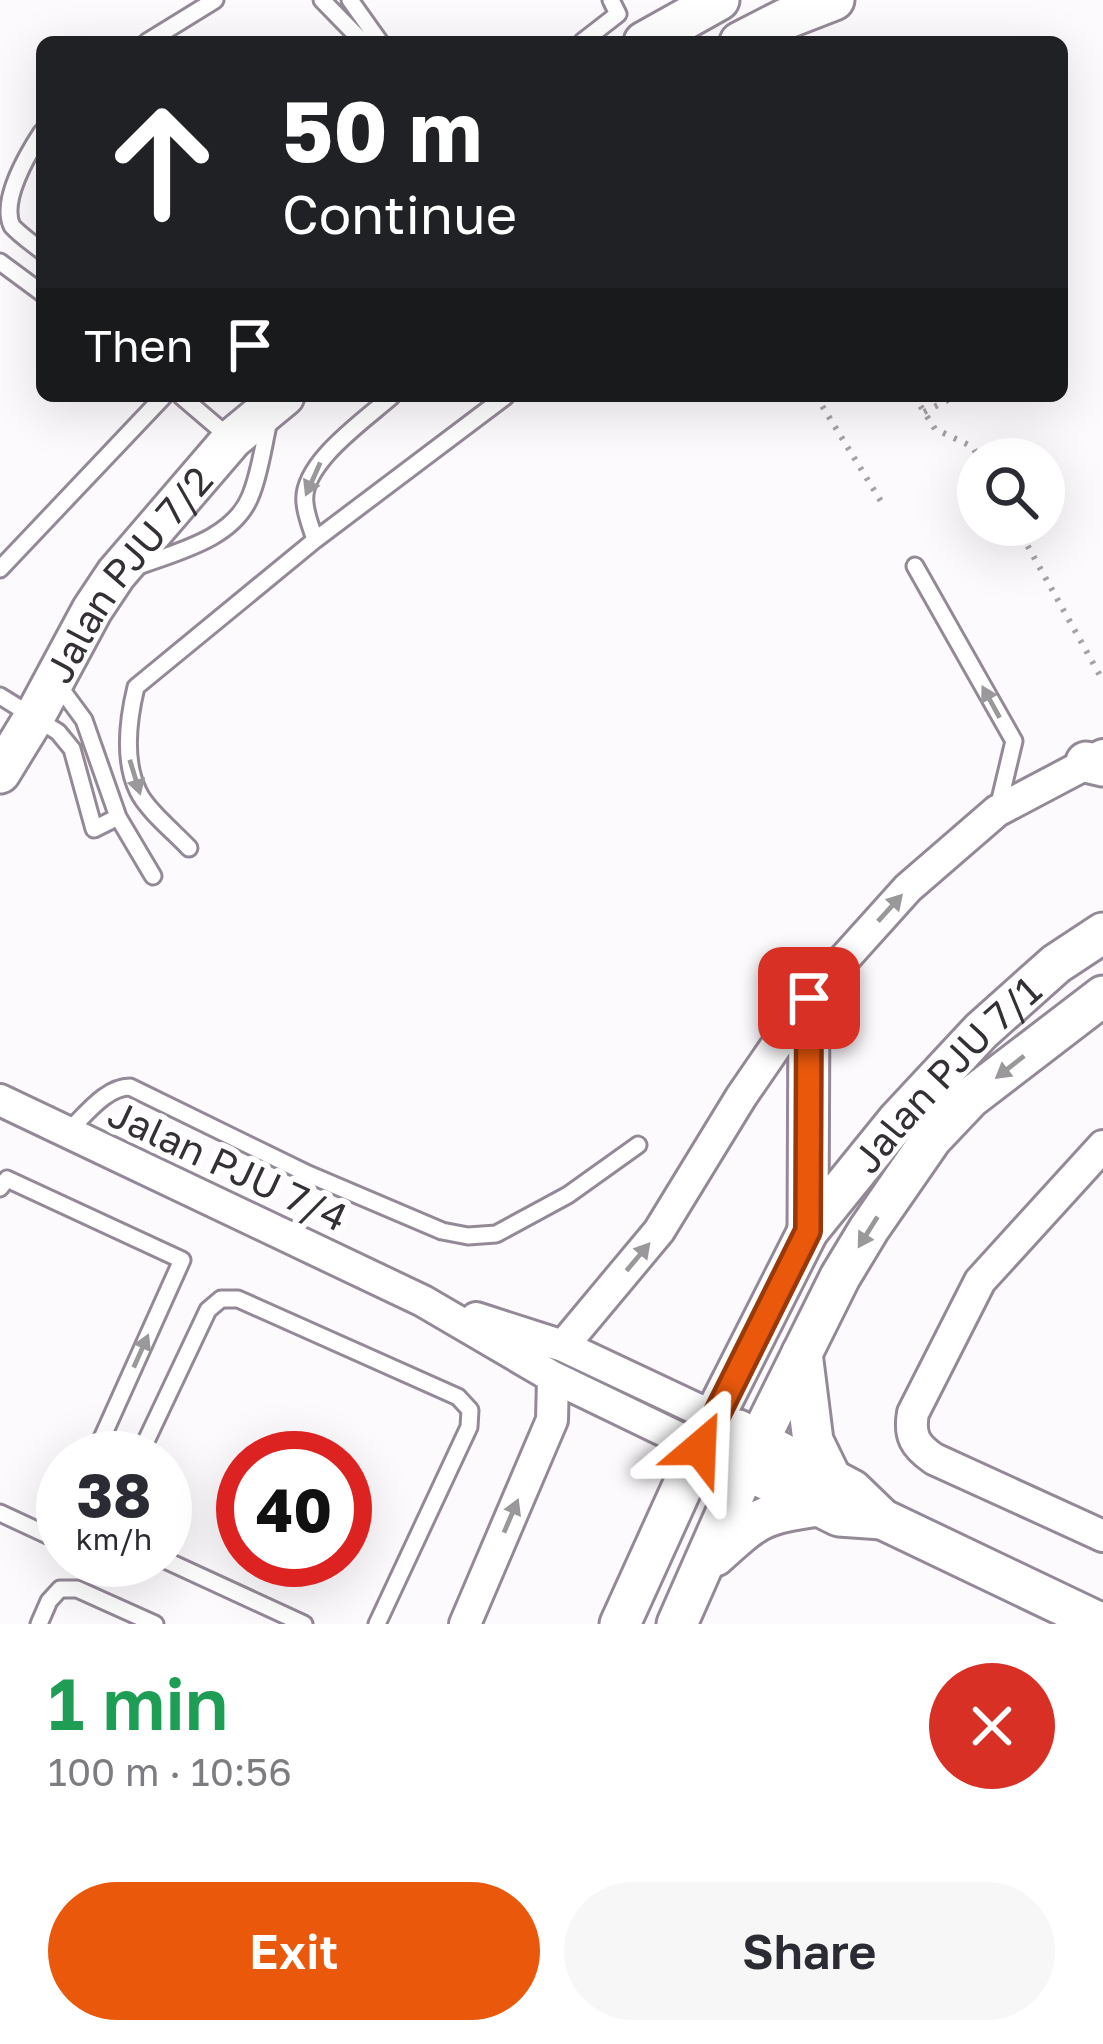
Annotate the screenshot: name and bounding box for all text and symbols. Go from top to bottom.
text: 50 m [282,80,482,180]
icon: ahead [84,84,240,240]
text: Continue [282,181,517,246]
icon: arrive [217,312,283,378]
text: Then [84,318,193,372]
map controls [957,438,1065,546]
button: search [957,438,1065,546]
street label: Jalan PJU 7/2 [34,456,222,690]
one-way arrow [303,461,322,497]
one-way arrow [982,685,1003,718]
one-way arrow [127,759,145,796]
one-way arrow [876,893,903,922]
pin [758,947,860,1049]
icon: arrive [776,965,842,1031]
street label: Jalan PJU 7/1 [842,966,1050,1182]
one-way arrow [994,1054,1026,1079]
street label: Jalan PJU 7/4 [101,1089,355,1241]
one-way arrow [857,1215,879,1248]
one-way arrow [624,1242,650,1272]
one-way arrow [131,1334,151,1369]
position arrow [637,1385,763,1511]
speed limit sign: 40 [216,1431,372,1587]
text: 38 [76,1458,151,1530]
one-way arrow [502,1498,521,1534]
text: km/h [76,1521,152,1557]
text: 1 min [48,1659,228,1746]
button: close [929,1663,1055,1789]
text: 100 m · 10:56 [48,1748,292,1795]
button: Exit [48,1882,540,2020]
button: Share [564,1882,1055,2020]

